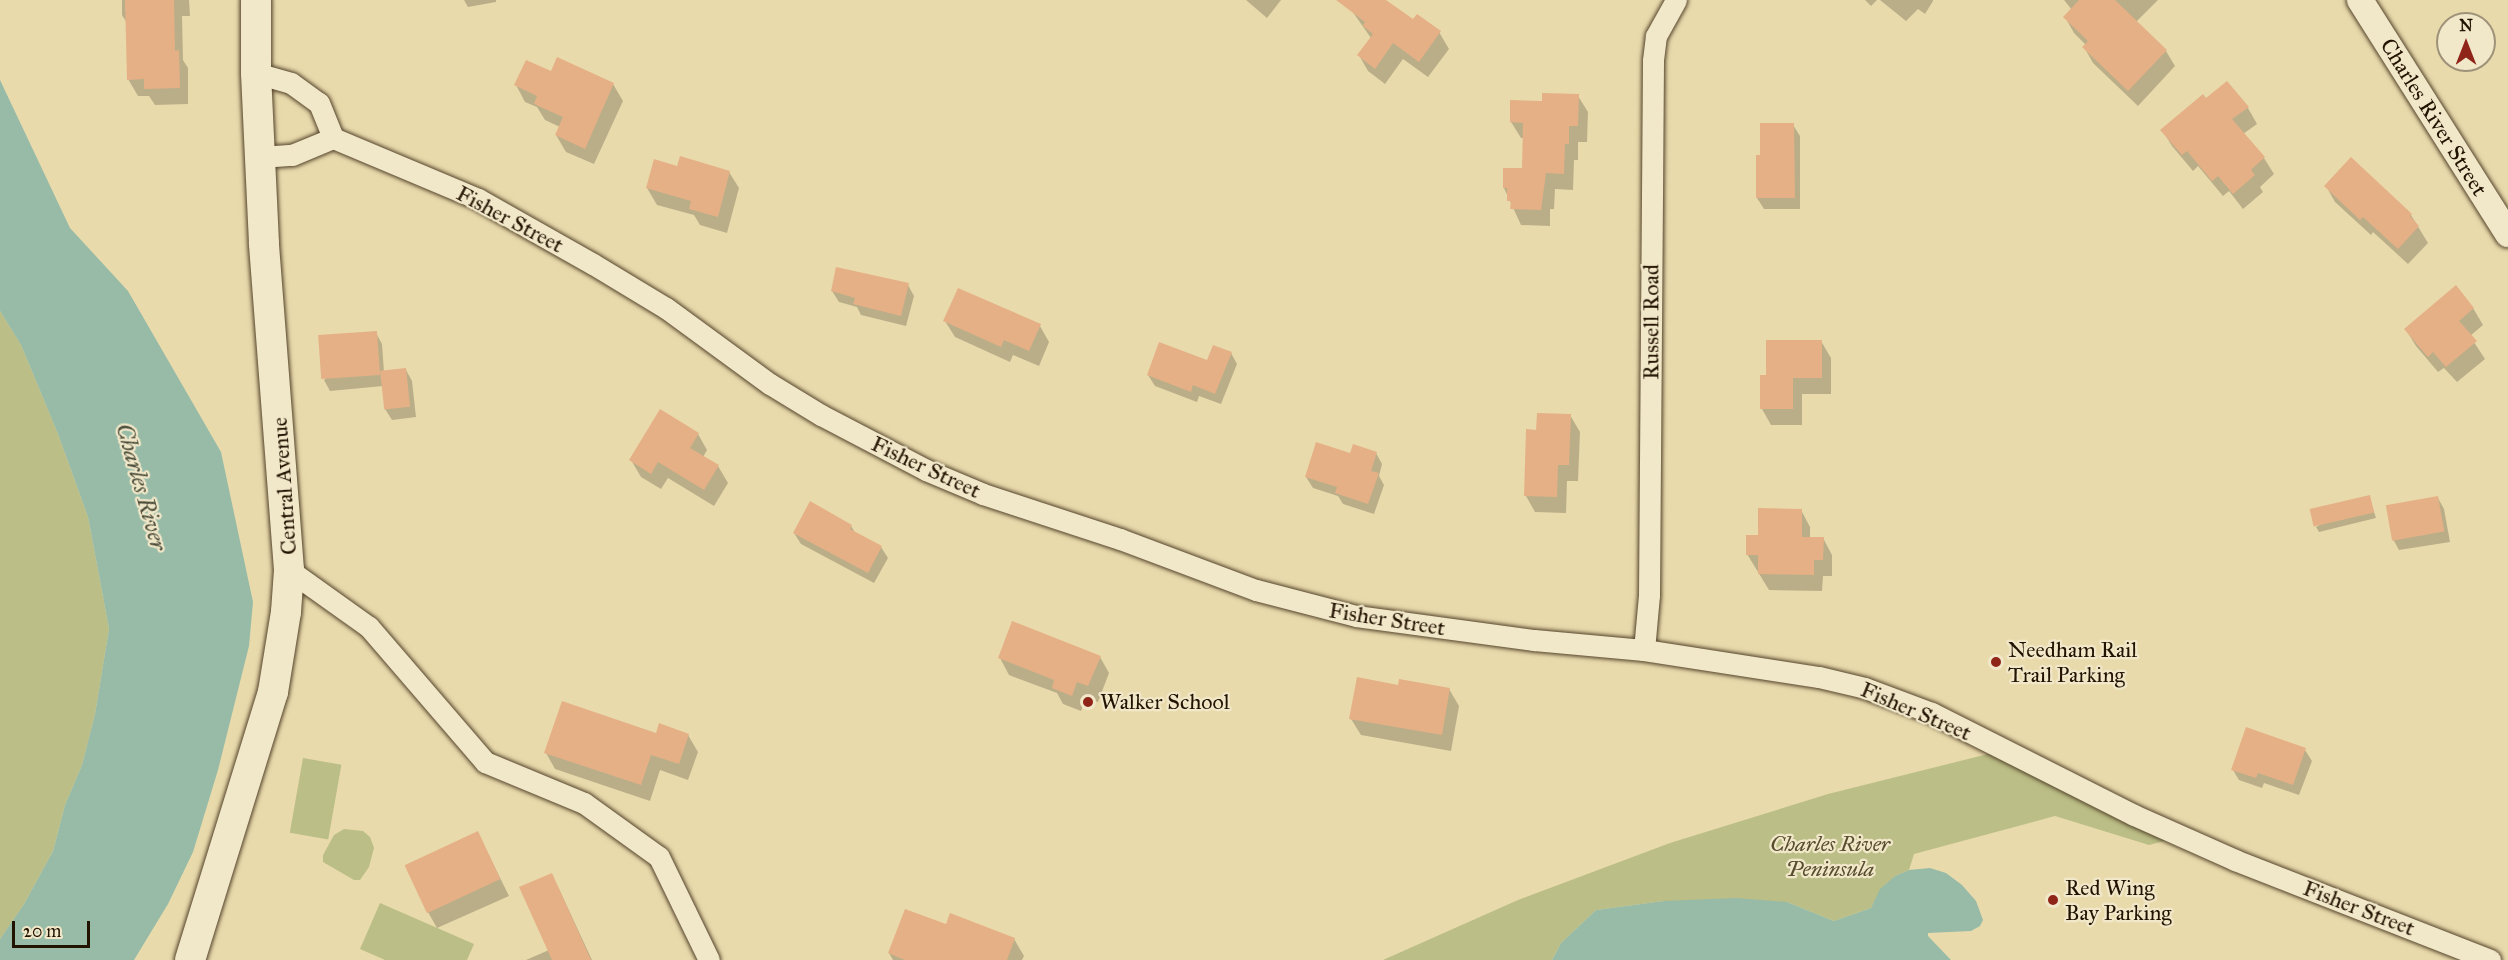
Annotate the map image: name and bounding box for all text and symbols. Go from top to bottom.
north arrow [2436,12,2496,72]
text: N [2459,16,2473,35]
street label: Charles River Street [2375,33,2493,201]
street label: Fisher Street [452,180,568,258]
street label: Russell Road [1638,264,1664,380]
street label: Central Avenue [266,416,302,556]
water label: Charles River [109,420,173,554]
street label: Fisher Street [867,430,985,504]
street label: Fisher Street [1327,597,1447,641]
place label: Needham Rail Trail Parking [2008,636,2137,688]
marker: Needham Rail Trail Parking [1989,655,2003,669]
street label: Fisher Street [1857,676,1975,746]
place label: Walker School [1100,689,1230,715]
marker: Walker School [1081,695,1095,709]
park label: Charles River Peninsula [1770,830,1890,882]
place label: Red Wing Bay Parking [2065,874,2172,926]
street label: Fisher Street [2299,875,2419,941]
marker: Red Wing Bay Parking [2046,893,2060,907]
scale bar [15,909,93,947]
text: 20 m [23,920,61,942]

